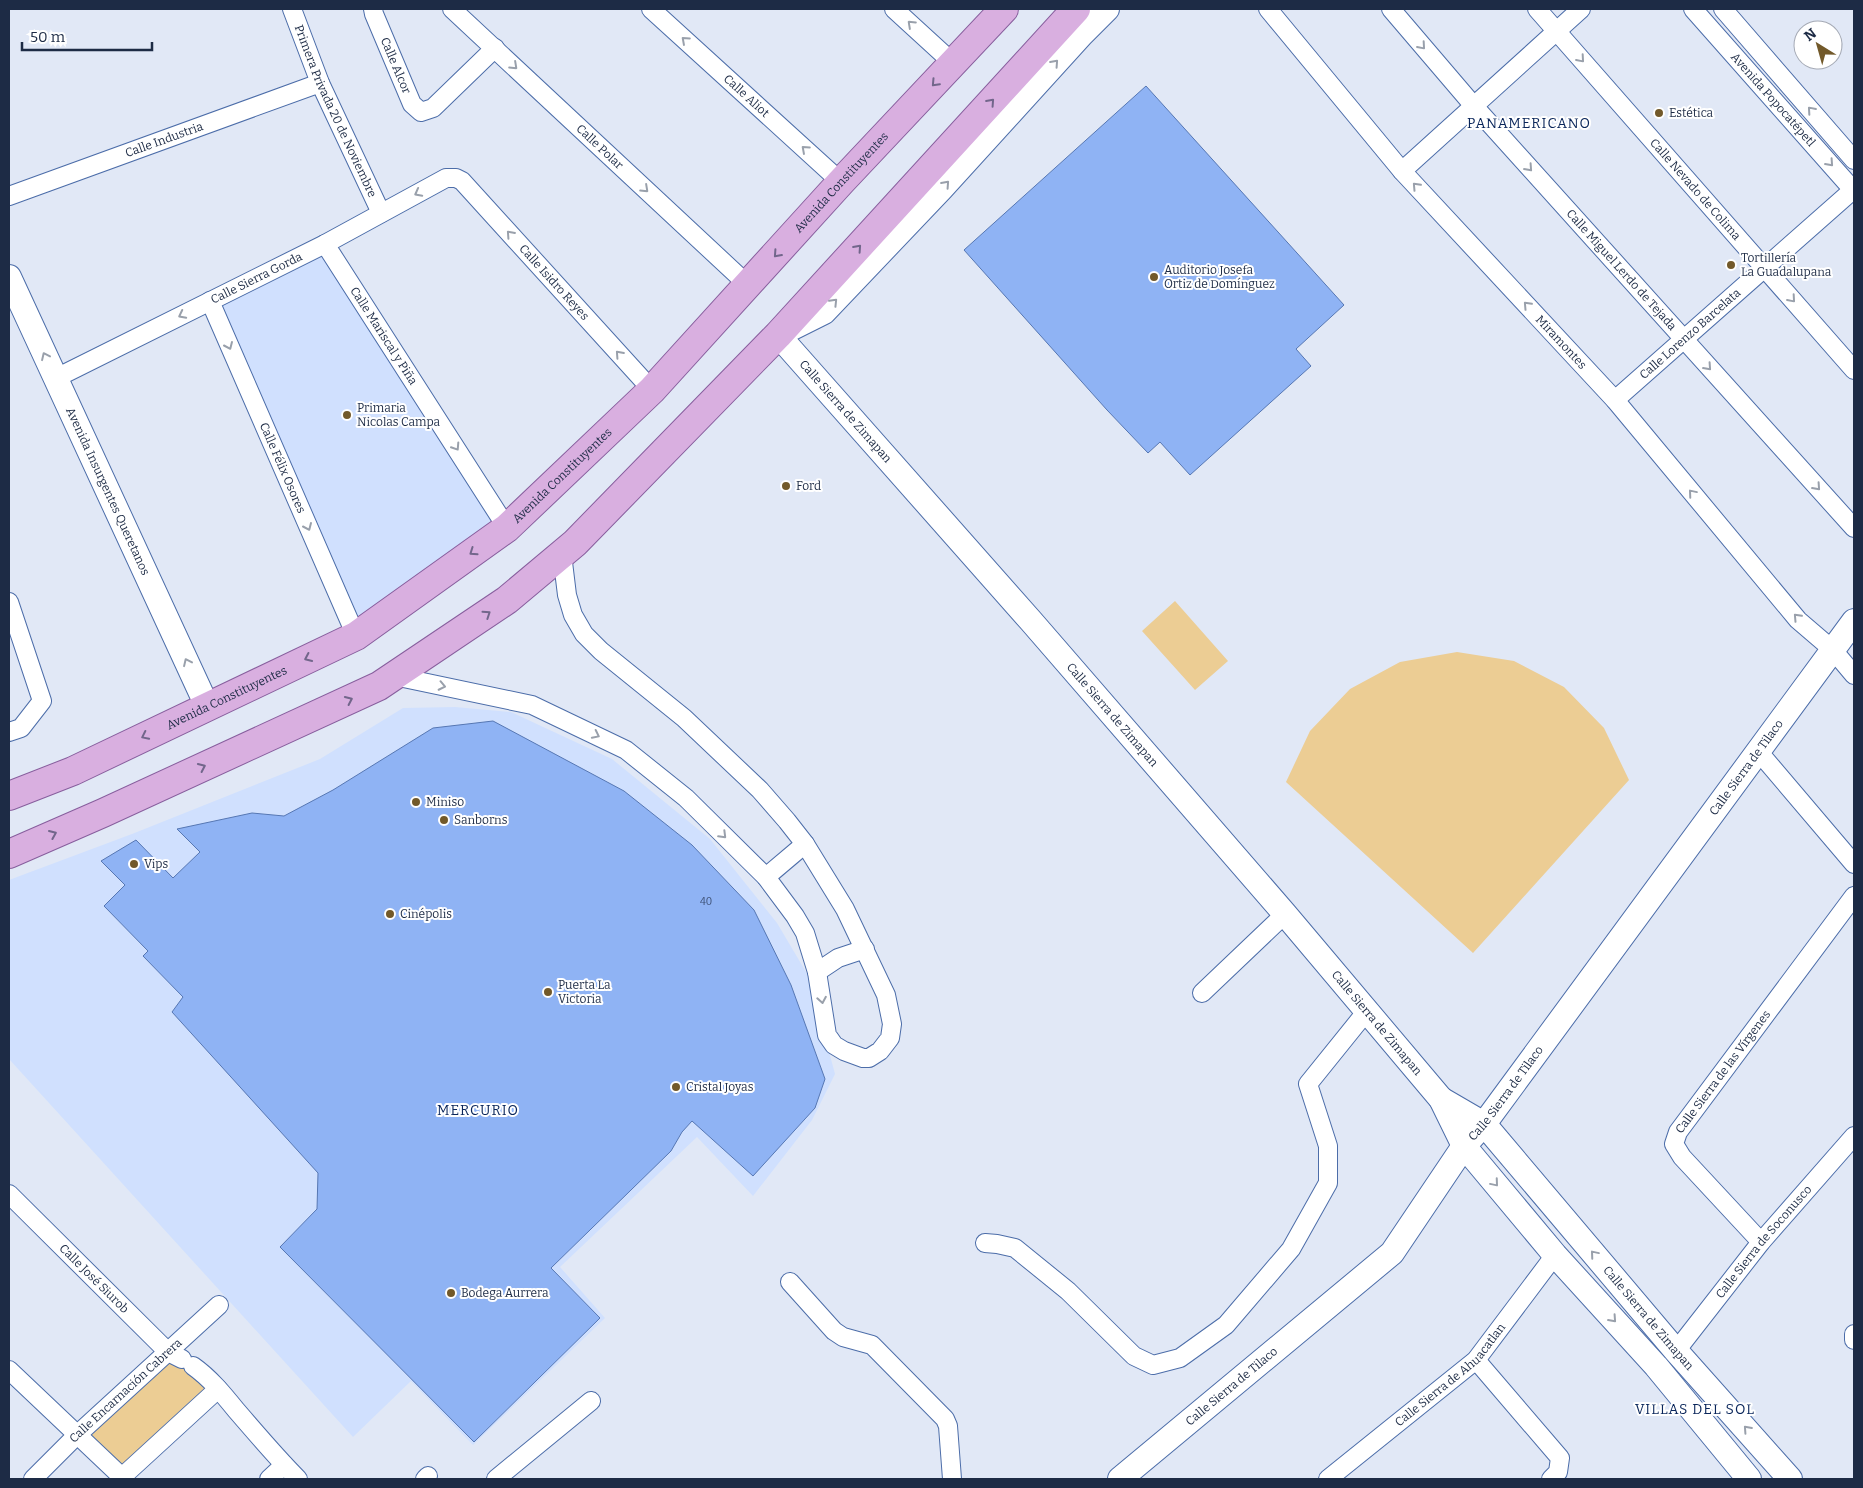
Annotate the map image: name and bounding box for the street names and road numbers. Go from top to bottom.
street label: Primera Privada 20 de Noviembre [292,23,380,200]
street label: Calle Alcor [378,35,414,96]
street label: Avenida Popocatépetl [1728,50,1819,150]
street label: Calle Aliot [721,72,773,121]
street label: Calle Industria [123,119,205,160]
street label: Calle Polar [573,122,627,172]
street label: Avenida Constituyentes [791,129,891,236]
street label: Calle Nevado de Colima [1647,136,1744,243]
street label: Calle Miguel Lerdo de Tejada [1563,206,1680,333]
street label: Calle Isidro Reyes [516,242,592,323]
street label: Calle Sierra Gorda [208,249,305,307]
street label: Calle Mariscal y Piña [347,284,421,388]
street label: Calle Lorenzo Barcelata [1637,285,1744,382]
street label: Miramontes [1533,312,1590,372]
street label: Calle Sierra de Zimapan [796,357,895,466]
street label: Avenida Insurgentes Queretanos [63,405,153,578]
street label: Calle Félix Osores [257,420,309,516]
street label: Avenida Constituyentes [510,425,615,526]
street label: Calle Sierra de Zimapan [1064,660,1161,770]
street label: Avenida Constituyentes [164,663,289,732]
street label: Calle Sierra de Tilaco [1707,717,1786,818]
street label: Calle Sierra de Zimapan [1329,968,1425,1078]
street label: Calle Sierra de las Vírgenes [1672,1007,1773,1136]
street label: Calle Sierra de Tilaco [1465,1043,1546,1143]
street label: Calle Sierra de Soconusco [1713,1182,1815,1301]
street label: Calle José Siurob [56,1241,132,1316]
street label: Calle Sierra de Zimapan [1600,1263,1697,1373]
street label: Calle Sierra de Ahuacatlan [1392,1320,1508,1429]
street label: Calle Encarnación Cabrera [66,1335,185,1446]
street label: Calle Sierra de Tilaco [1183,1344,1280,1429]

